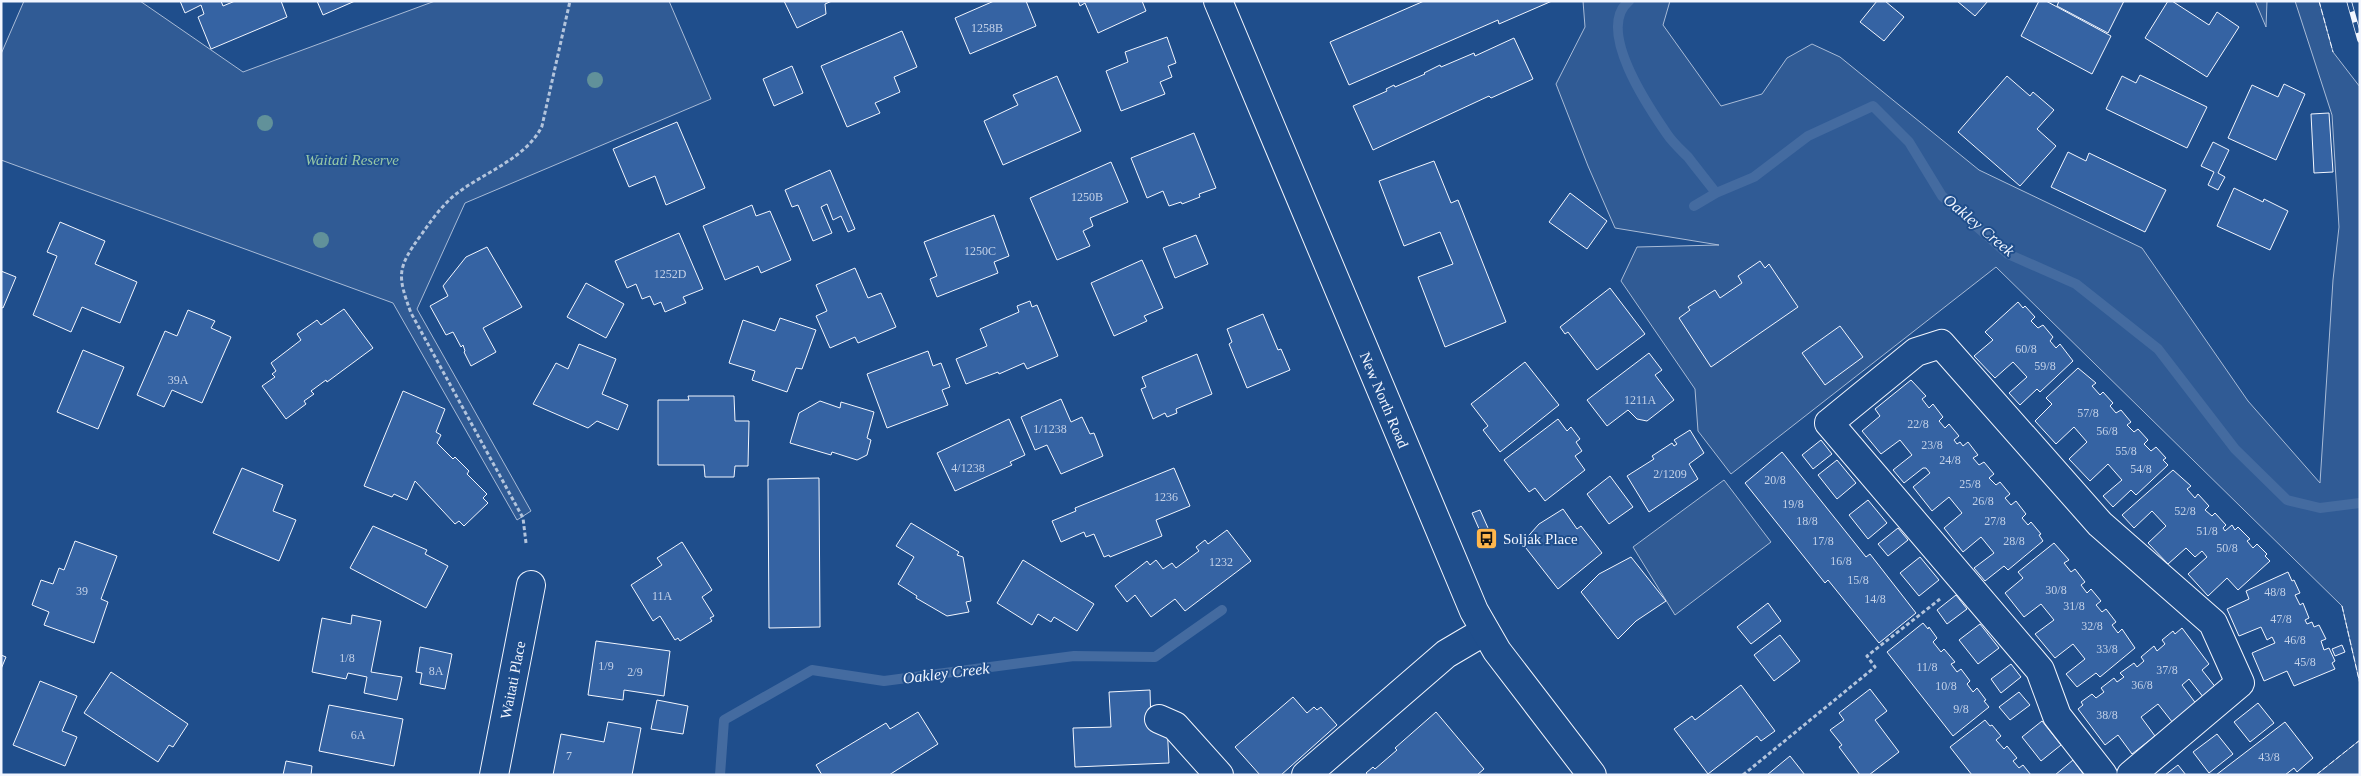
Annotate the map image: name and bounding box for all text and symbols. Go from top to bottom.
house number: 1258B [971,21,1003,35]
park label: Waitati Reserve [305,152,399,168]
house number: 1250B [1071,190,1103,204]
water label: Oakley Creek [1940,191,2018,261]
house number: 1250C [964,244,996,258]
house number: 1252D [654,267,687,281]
house number: 60/8 [2015,342,2037,356]
street label: New North Road [1357,350,1412,451]
house number: 59/8 [2034,359,2056,373]
house number: 39A [168,373,189,387]
house number: 1211A [1624,393,1656,407]
house number: 57/8 [2077,406,2099,420]
house number: 22/8 [1907,417,1929,431]
house number: 1/1238 [1033,422,1067,436]
house number: 56/8 [2096,424,2118,438]
house number: 23/8 [1921,438,1943,452]
house number: 55/8 [2115,444,2137,458]
house number: 24/8 [1939,453,1961,467]
house number: 4/1238 [951,461,985,475]
house number: 54/8 [2130,462,2152,476]
house number: 2/1209 [1653,467,1687,481]
house number: 20/8 [1764,473,1786,487]
house number: 25/8 [1959,477,1981,491]
house number: 1236 [1154,490,1178,504]
house number: 26/8 [1972,494,1994,508]
house number: 19/8 [1782,497,1804,511]
house number: 52/8 [2174,504,2196,518]
house number: 18/8 [1796,514,1818,528]
house number: 27/8 [1984,514,2006,528]
house number: 51/8 [2196,524,2218,538]
bus stop icon: Soljak Place [1475,527,1499,551]
place label: Soljak Place [1503,531,1578,547]
house number: 17/8 [1812,534,1834,548]
house number: 28/8 [2003,534,2025,548]
house number: 50/8 [2216,541,2238,555]
house number: 16/8 [1830,554,1852,568]
house number: 1232 [1209,555,1233,569]
house number: 15/8 [1847,573,1869,587]
house number: 30/8 [2045,583,2067,597]
house number: 39 [76,584,88,598]
house number: 48/8 [2264,585,2286,599]
house number: 11A [652,589,672,603]
house number: 14/8 [1864,592,1886,606]
house number: 31/8 [2063,599,2085,613]
house number: 47/8 [2270,612,2292,626]
house number: 32/8 [2081,619,2103,633]
house number: 46/8 [2284,633,2306,647]
street label: Waitati Place [498,639,528,720]
house number: 33/8 [2096,642,2118,656]
house number: 1/8 [339,651,355,665]
house number: 45/8 [2294,655,2316,669]
house number: 1/9 [598,659,614,673]
water label: Oakley Creek [902,659,991,688]
house number: 11/8 [1917,660,1937,674]
house number: 37/8 [2156,663,2178,677]
house number: 8A [429,664,444,678]
house number: 2/9 [627,665,643,679]
house number: 36/8 [2131,678,2153,692]
house number: 10/8 [1935,679,1957,693]
house number: 9/8 [1953,702,1969,716]
house number: 38/8 [2096,708,2118,722]
house number: 6A [351,728,366,742]
house number: 7 [566,749,572,763]
house number: 43/8 [2258,750,2280,764]

